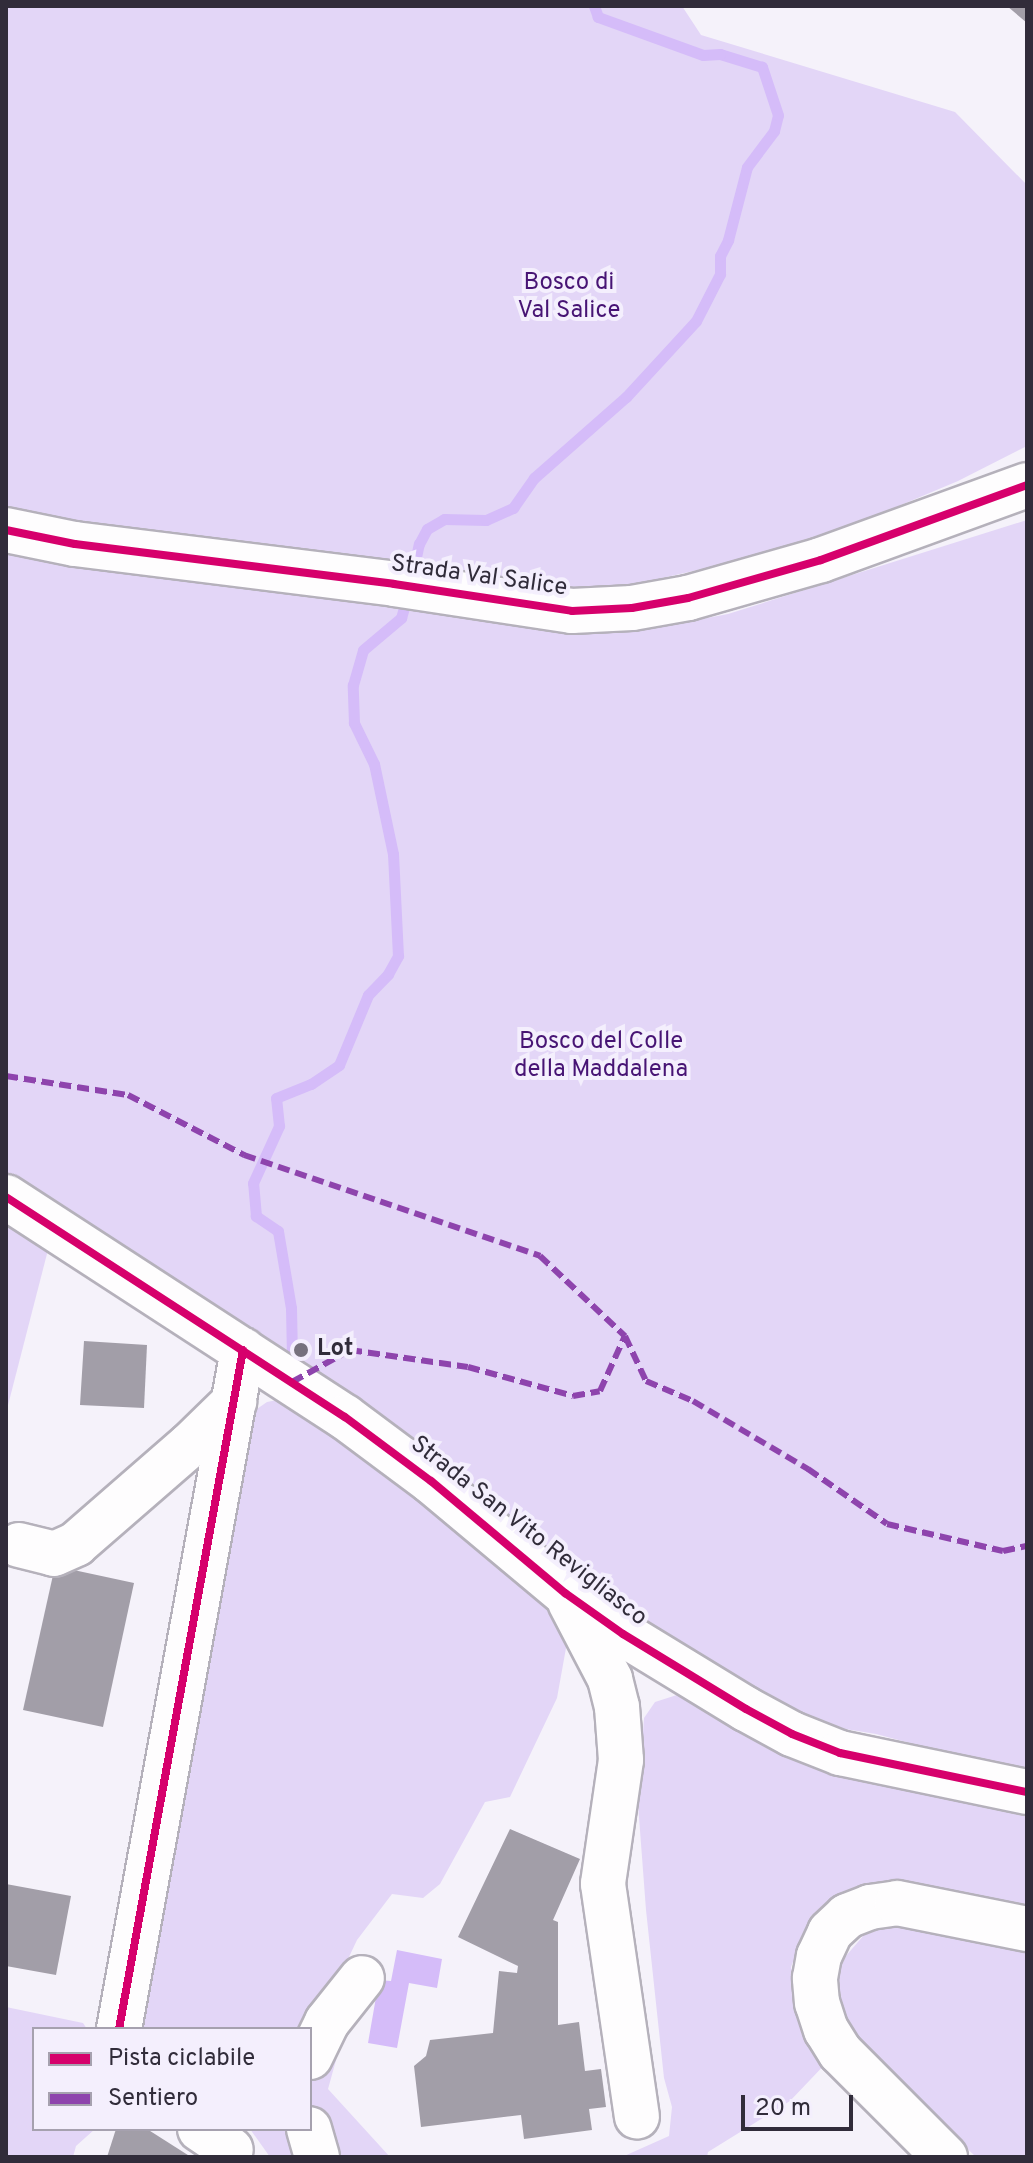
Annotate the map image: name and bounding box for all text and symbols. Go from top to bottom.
park label: Bosco di Val Salice [517,270,621,326]
street label: Strada Val Salice [388,550,570,604]
park label: Bosco del Colle della Maddalena [514,1029,688,1085]
place label: Lot [317,1336,353,1364]
marker: Lot [292,1341,310,1359]
street label: Strada San Vito Revigliasco [404,1430,652,1634]
legend [32,2027,312,2131]
text: Pista ciclabile [108,2044,255,2074]
scale bar [745,2079,857,2129]
text: Sentiero [108,2084,198,2114]
text: 20 m [755,2094,811,2124]

